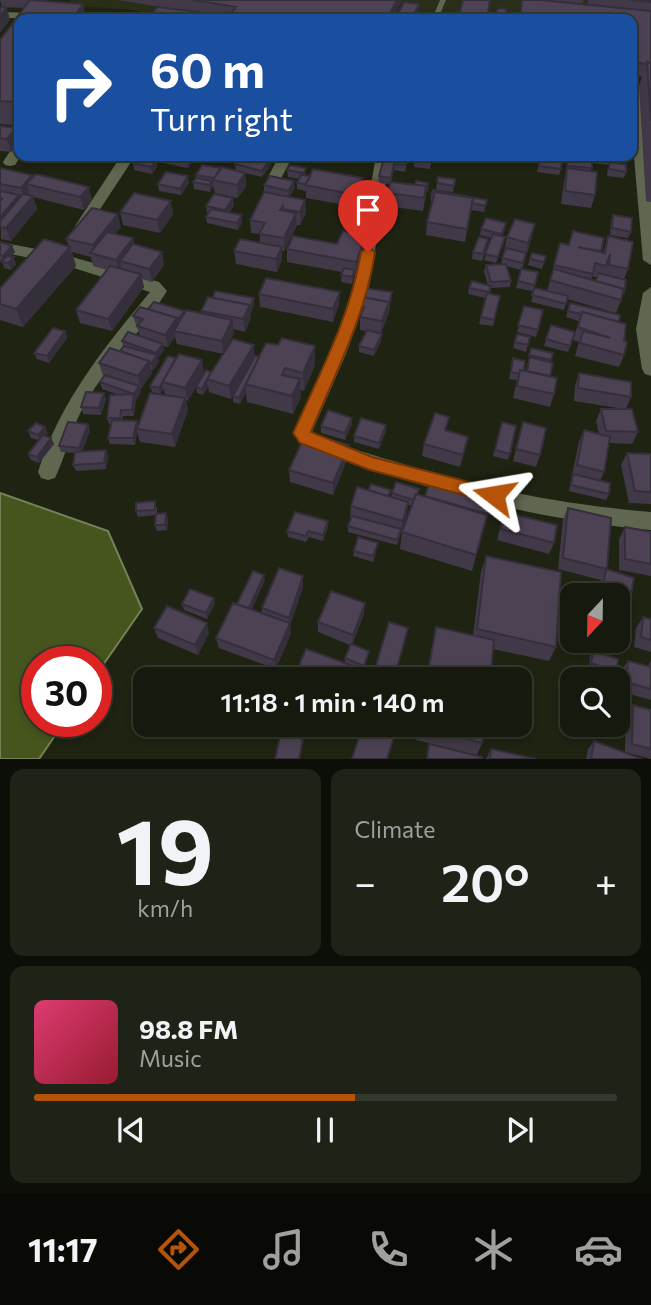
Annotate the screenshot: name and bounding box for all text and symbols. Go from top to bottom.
text: 60 m [150,38,265,98]
icon: right [35,42,126,133]
text: Turn right [150,98,293,138]
pin [338,180,398,252]
icon: arrive [349,191,387,229]
position arrow [457,458,531,532]
north arrow [560,583,630,653]
map controls [560,583,630,737]
speed limit sign: 30 [21,646,112,737]
button: search [560,667,630,737]
text: 11:18 · 1 min · 140 m [221,686,444,717]
text: 19 [117,792,214,904]
text: Climate [355,815,436,843]
text: 20° [441,849,530,913]
text: − [355,858,376,905]
text: + [595,858,617,905]
text: km/h [137,894,193,922]
text: 98.8 FM [139,1013,238,1044]
text: Music [139,1044,202,1072]
icon: previous [112,1111,150,1149]
icon: pause [306,1111,344,1149]
icon: next [501,1111,539,1149]
icon: directions [154,1225,203,1274]
icon: music [259,1225,308,1274]
icon: phone [364,1225,413,1274]
icon: climate [469,1225,518,1274]
icon: car [574,1225,623,1274]
text: 11:17 [28,1229,98,1269]

